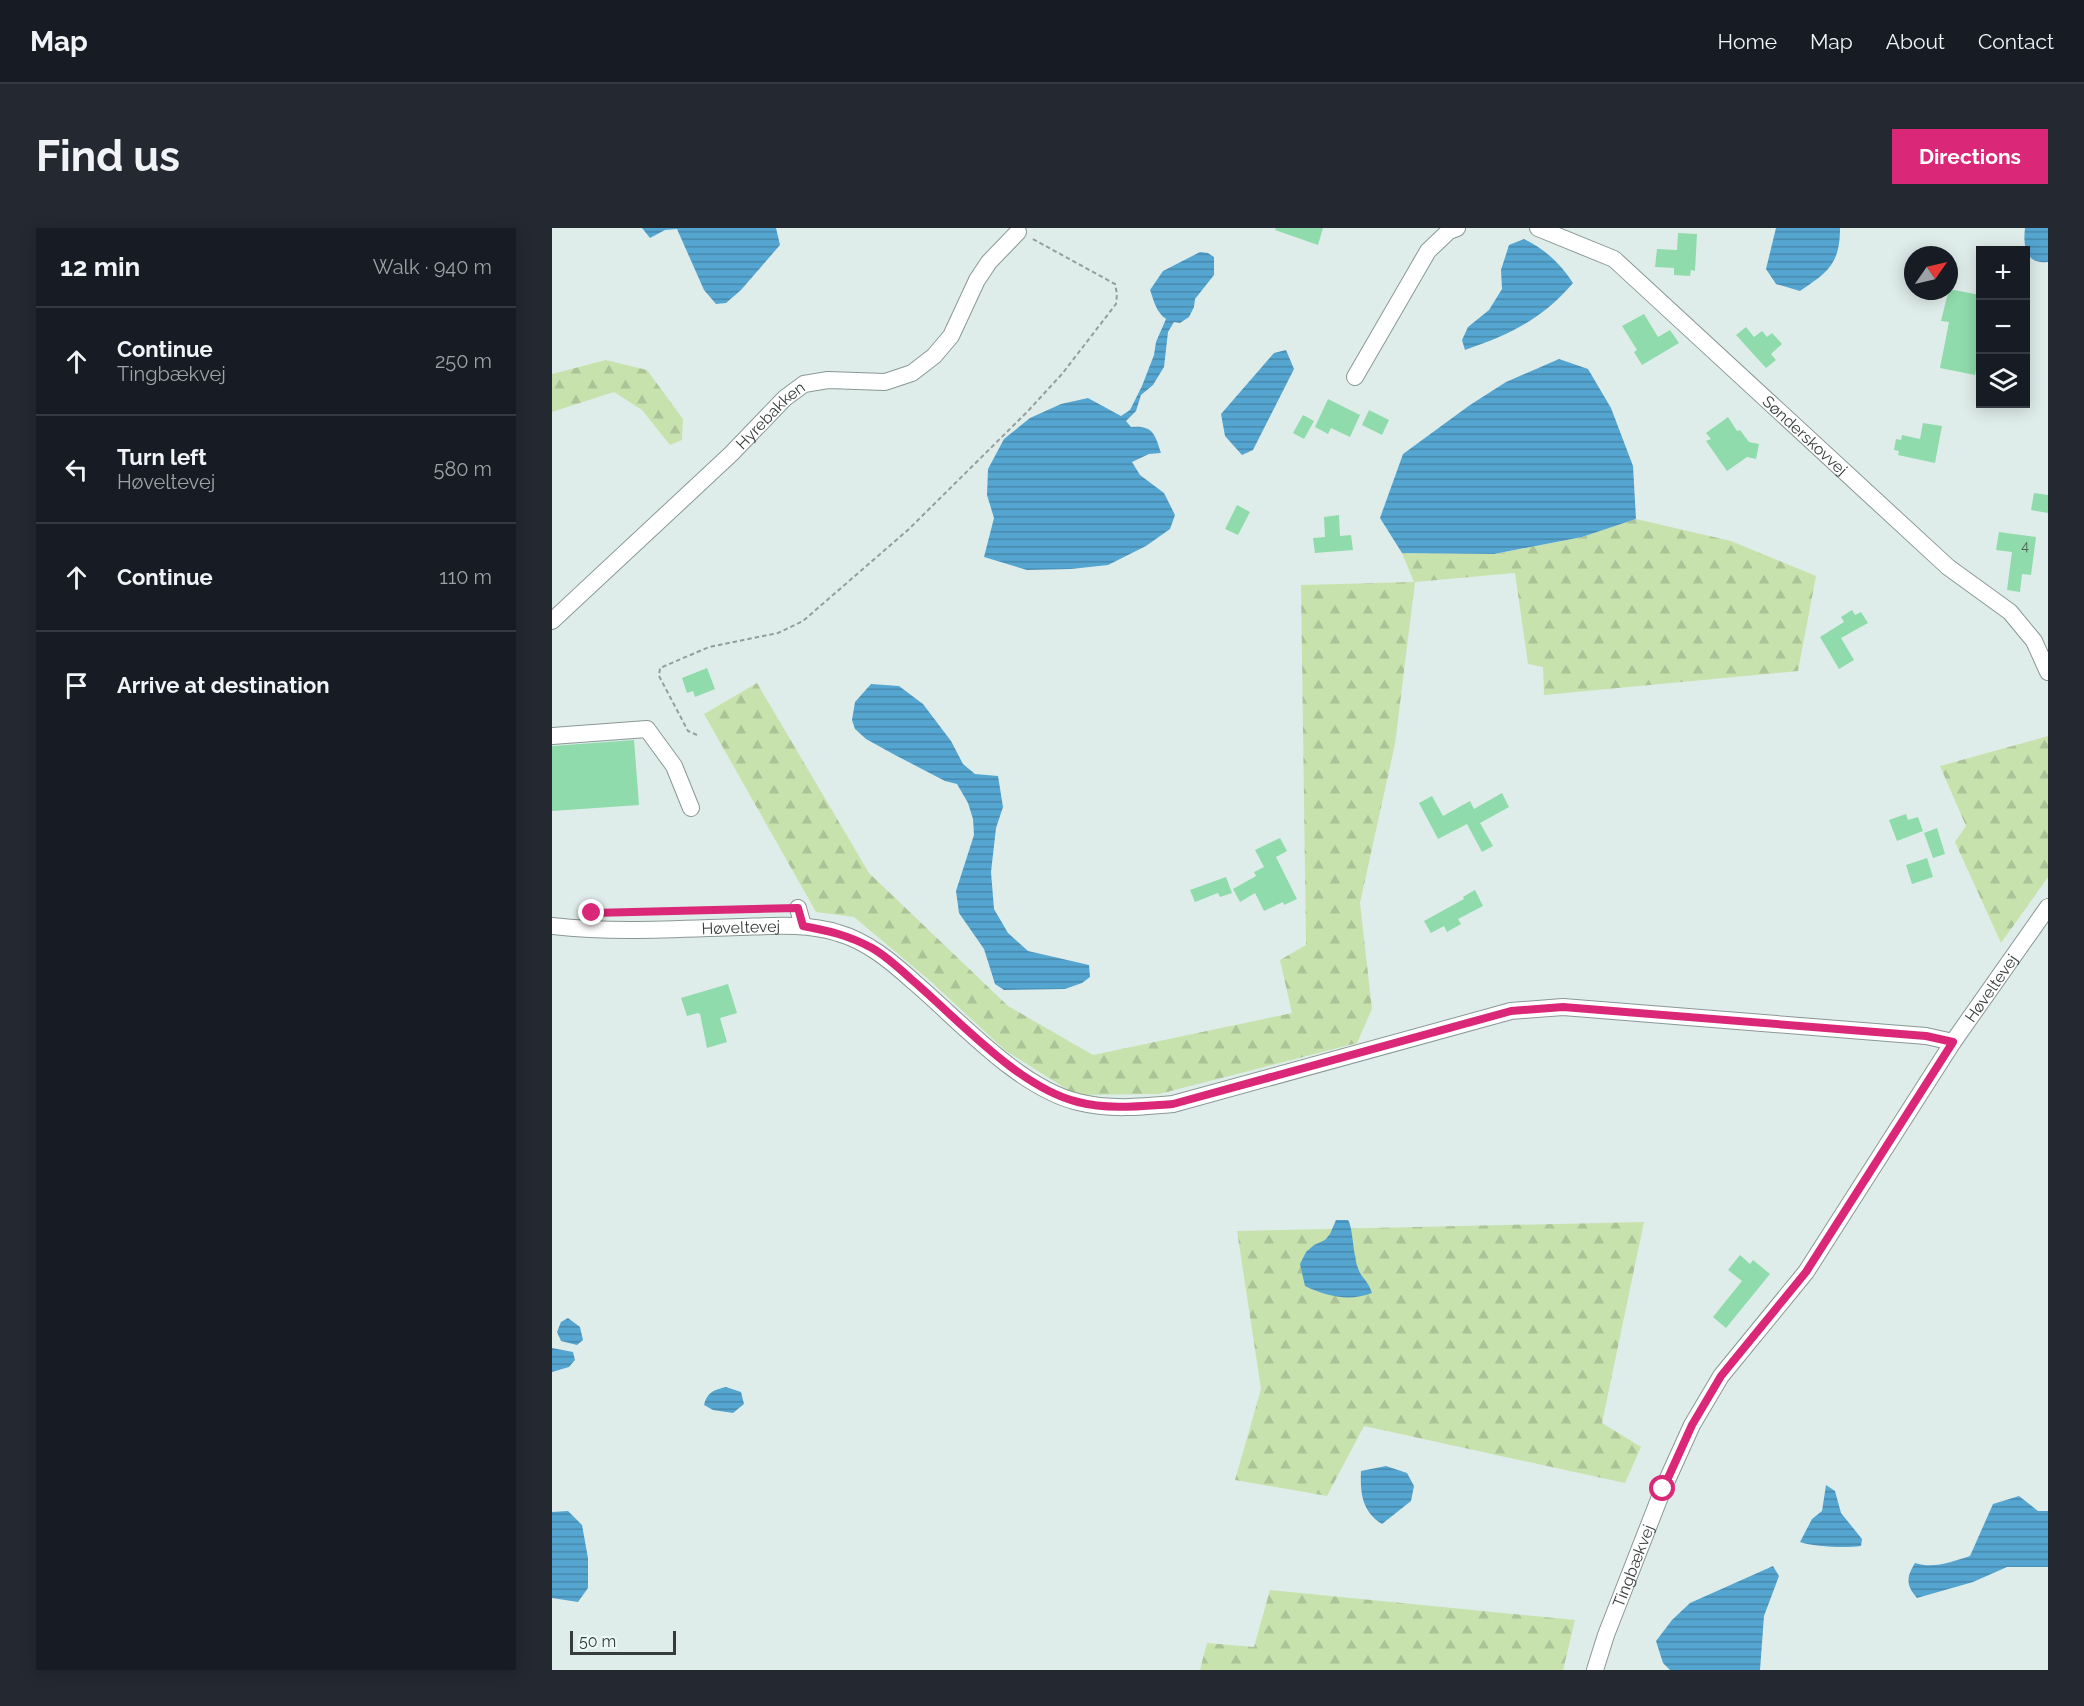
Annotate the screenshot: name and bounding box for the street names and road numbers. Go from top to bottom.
street label: Hyrebakken [732,378,809,453]
street label: Sønderskovvej [1758,392,1851,479]
street label: Høveltevej [701,917,780,938]
street label: Høveltevej [1961,951,2022,1026]
street label: Tingbækvej [1609,1522,1658,1610]

